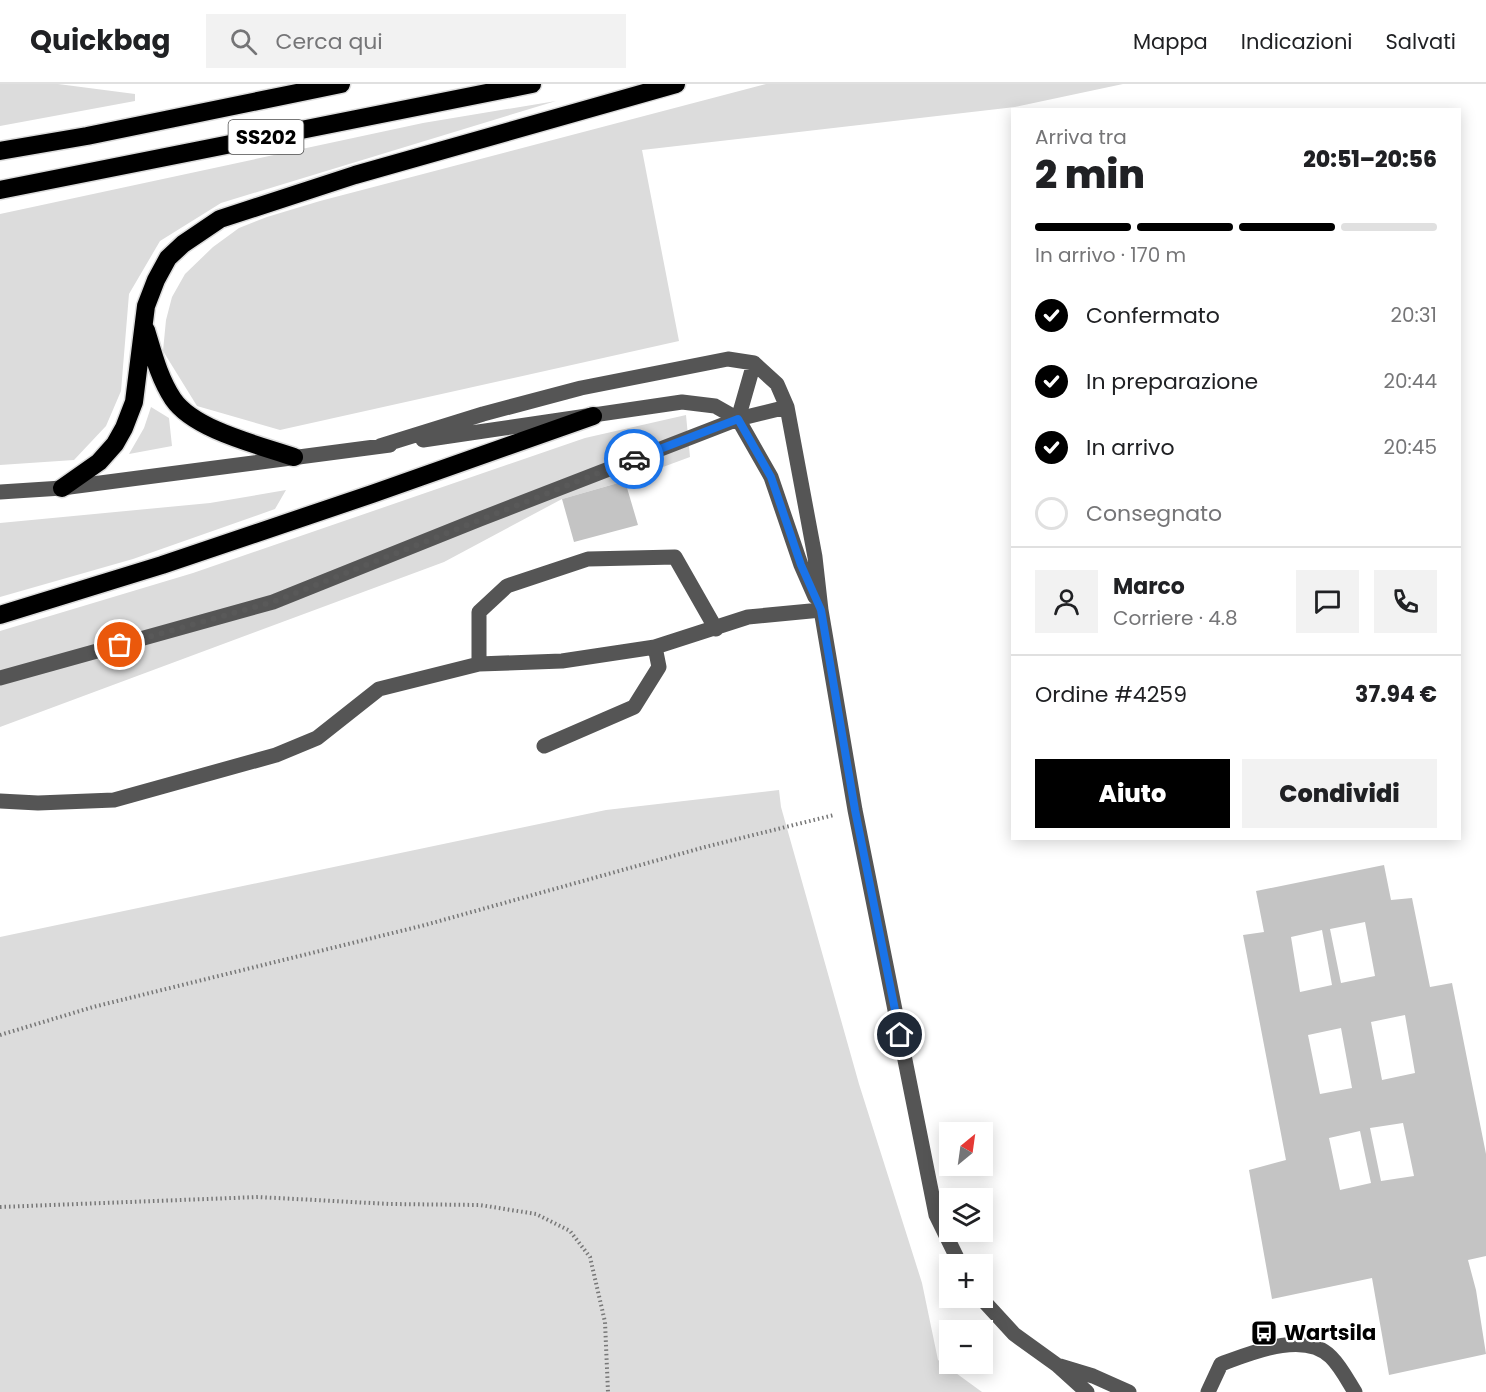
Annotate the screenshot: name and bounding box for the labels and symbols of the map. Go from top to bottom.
road number: SS202 [228,120,304,154]
courier [604,429,664,489]
pin [94,619,145,670]
pin [874,1009,925,1060]
north arrow [939,1122,993,1176]
bus stop icon: Wartsila [1249,1318,1279,1348]
place label: Wartsila [1284,1318,1376,1347]

